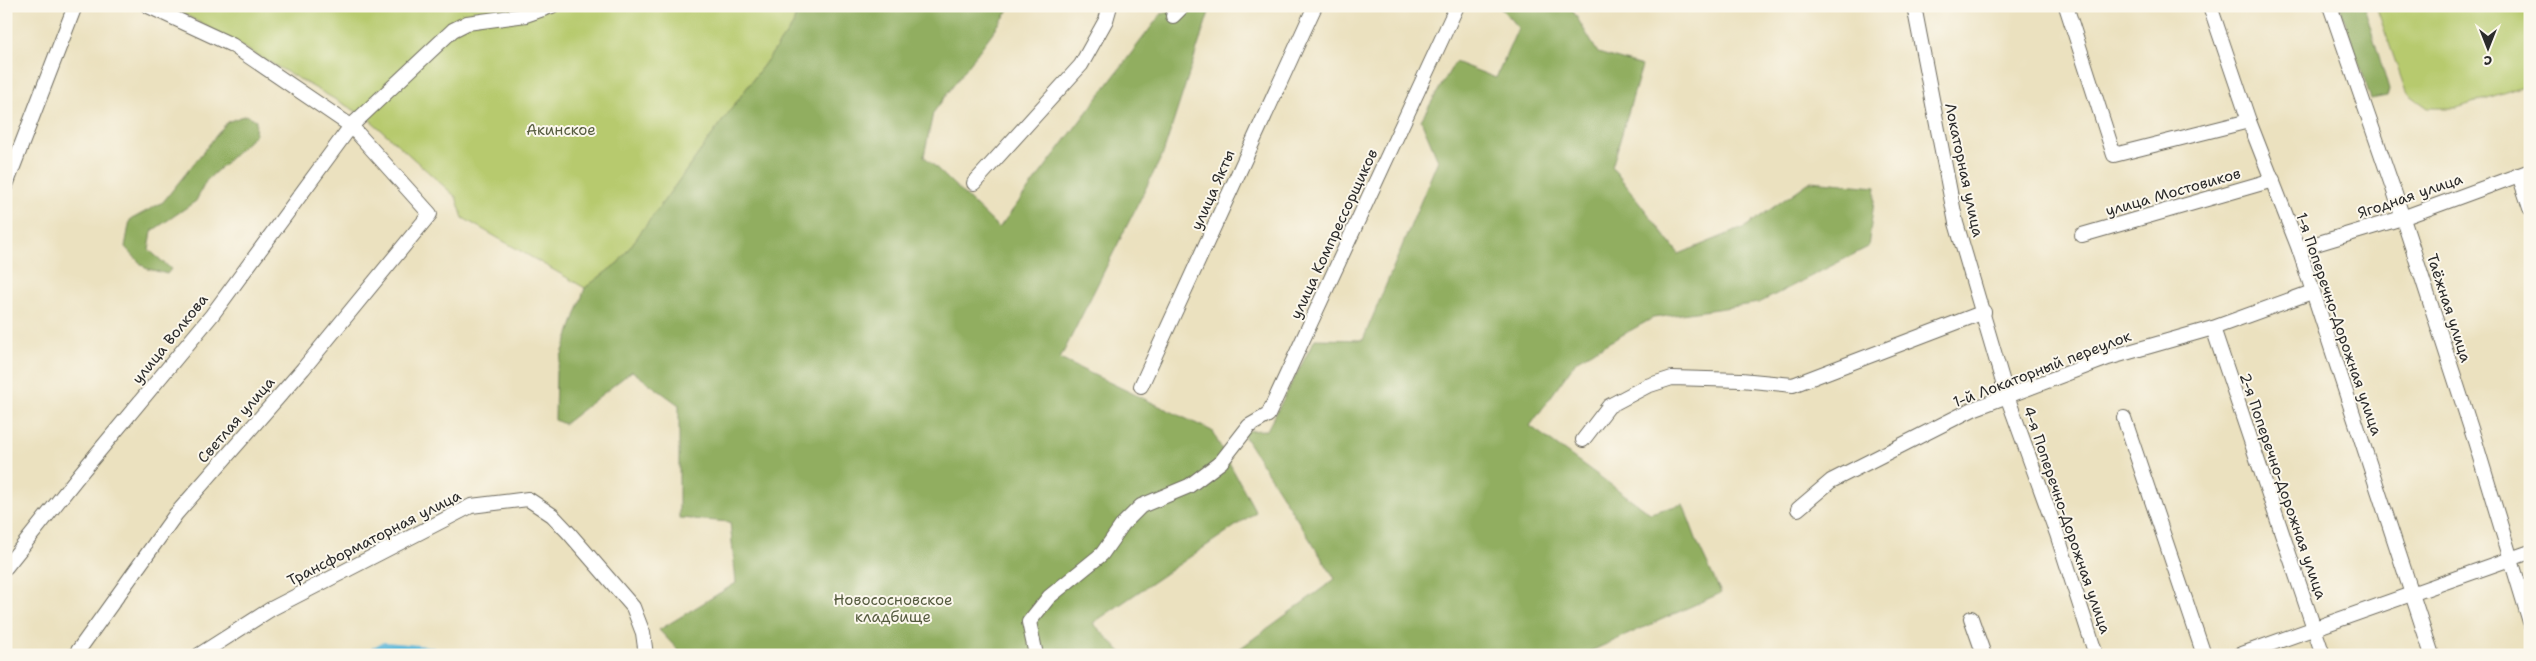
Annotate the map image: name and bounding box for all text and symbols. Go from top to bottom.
north arrow [2464,22,2514,72]
text: С [2484,52,2492,70]
street label: Локаторная улица [1940,101,1988,240]
park label: Акинское [526,120,596,140]
street label: улица Компрессорщиков [1286,146,1382,322]
street label: улица Якты [1186,147,1240,233]
street label: улица Мостовиков [2103,163,2243,221]
street label: Ягодная улица [2355,168,2466,223]
street label: 1-я Поперечно-Дорожная улица [2291,210,2387,439]
street label: Таёжная улица [2422,251,2476,366]
street label: улица Волкова [127,289,213,388]
street label: 1-й Локаторный переулок [1950,326,2134,412]
street label: 2-я Поперечно-Дорожная улица [2235,370,2331,603]
street label: Светлая улица [193,372,279,467]
street label: 4-я Поперечно-Дорожная улица [2019,403,2116,637]
street label: Трансформаторная улица [284,485,465,591]
park label: Новососновское кладбище [834,590,953,627]

